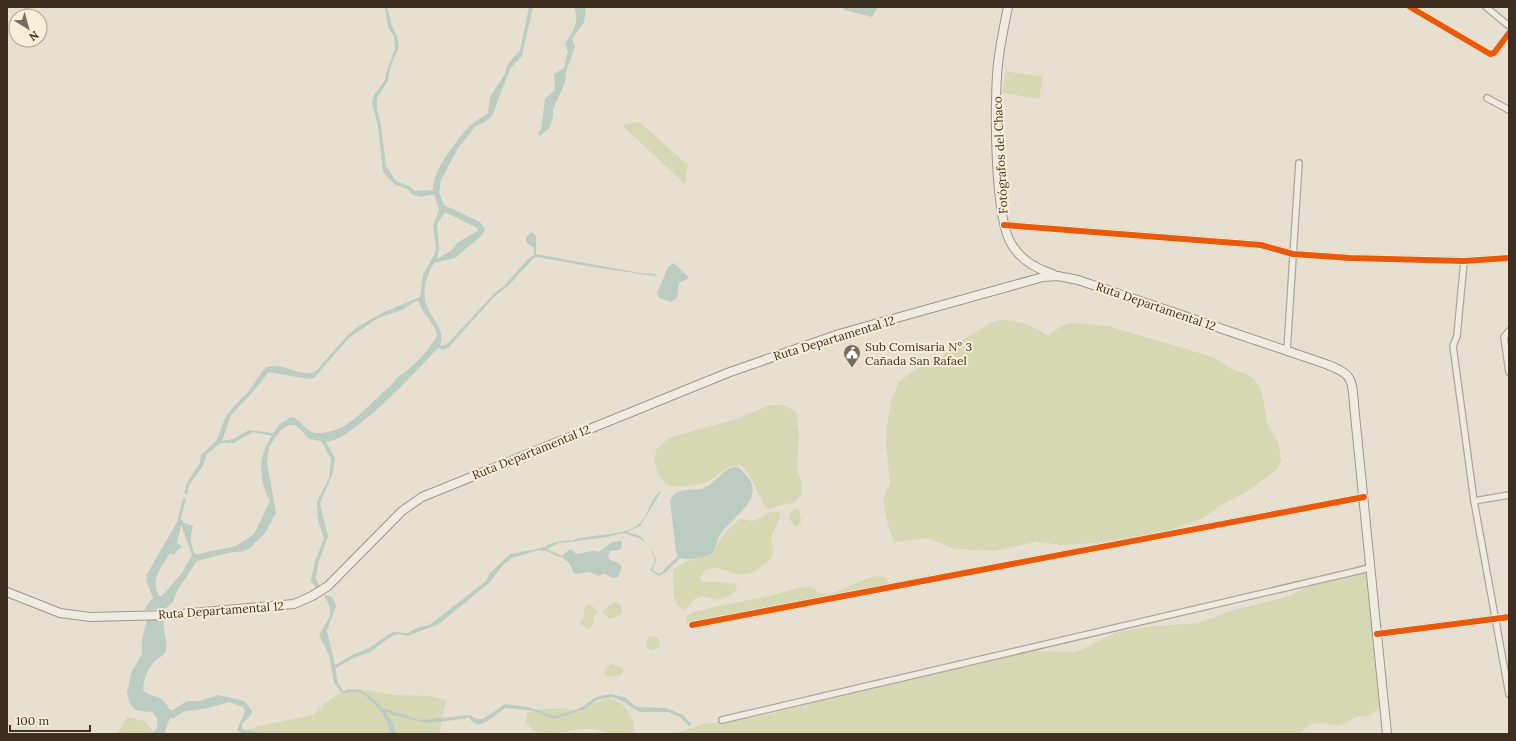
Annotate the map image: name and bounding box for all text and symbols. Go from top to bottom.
north arrow [8,8,48,48]
text: N [26,28,42,44]
street label: Fotógrafos del Chaco [989,96,1011,214]
street label: Ruta Departamental 12 [1094,278,1218,334]
street label: Ruta Departamental 12 [772,312,896,364]
place label: Sub Comisaría Nº 3 Cañada San Rafael [865,339,973,368]
public building icon: Sub Comisaría Nº 3 Cañada San Rafael [842,343,862,368]
street label: Ruta Departamental 12 [470,421,592,483]
street label: Ruta Departamental 12 [158,598,284,622]
scale bar [10,707,90,733]
text: 100 m [16,713,49,728]

